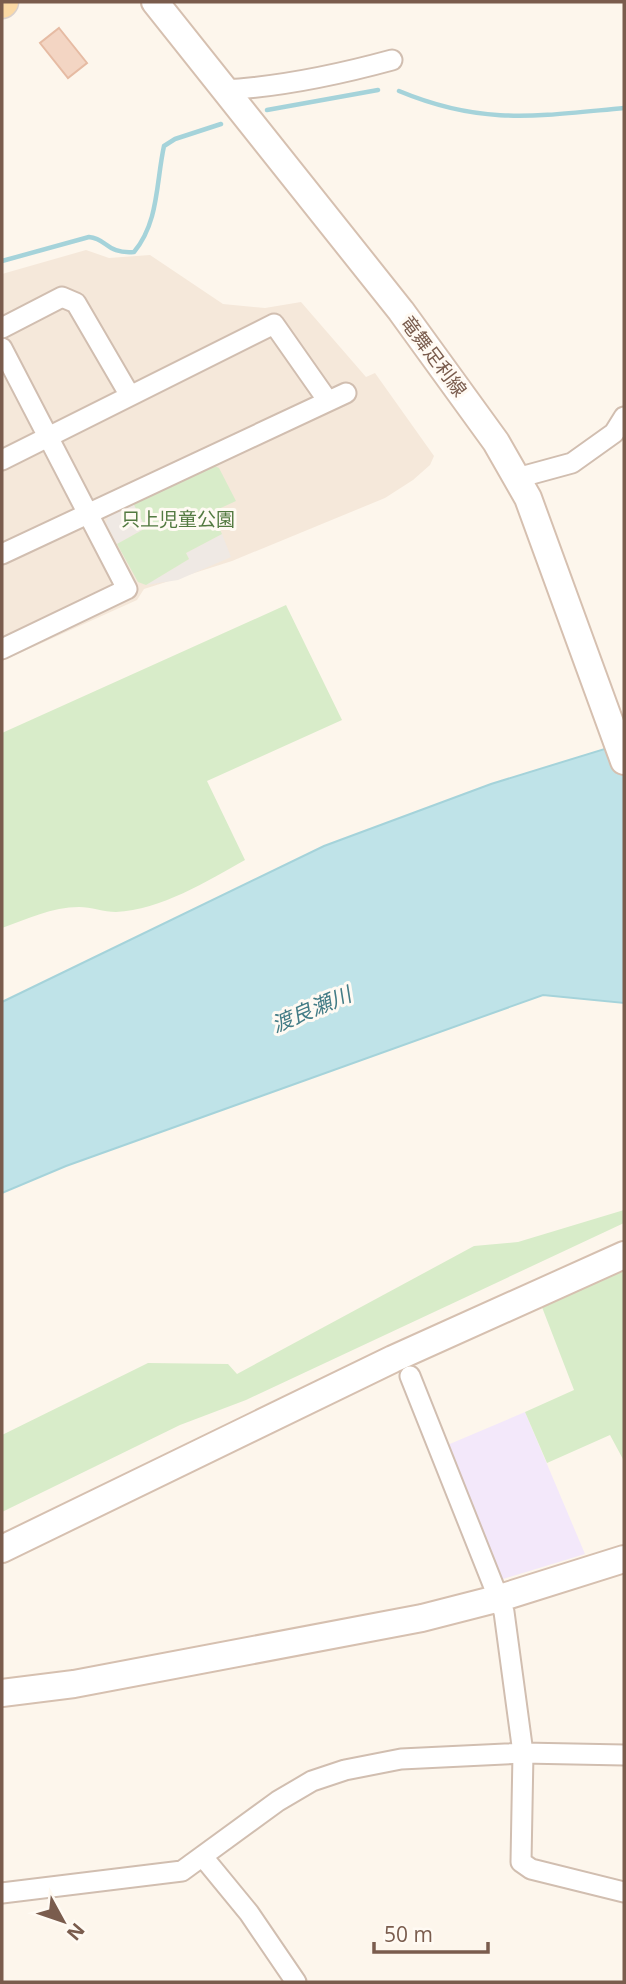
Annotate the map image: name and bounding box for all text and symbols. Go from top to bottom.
street label: 竜舞足利線 [395,310,473,402]
park label: 只上児童公園 [121,506,235,532]
water label: 渡良瀬川 [267,979,357,1038]
north arrow [28,1886,98,1956]
scale bar [374,1910,488,1954]
text: N [61,1918,91,1946]
text: 50 m [384,1920,433,1948]

